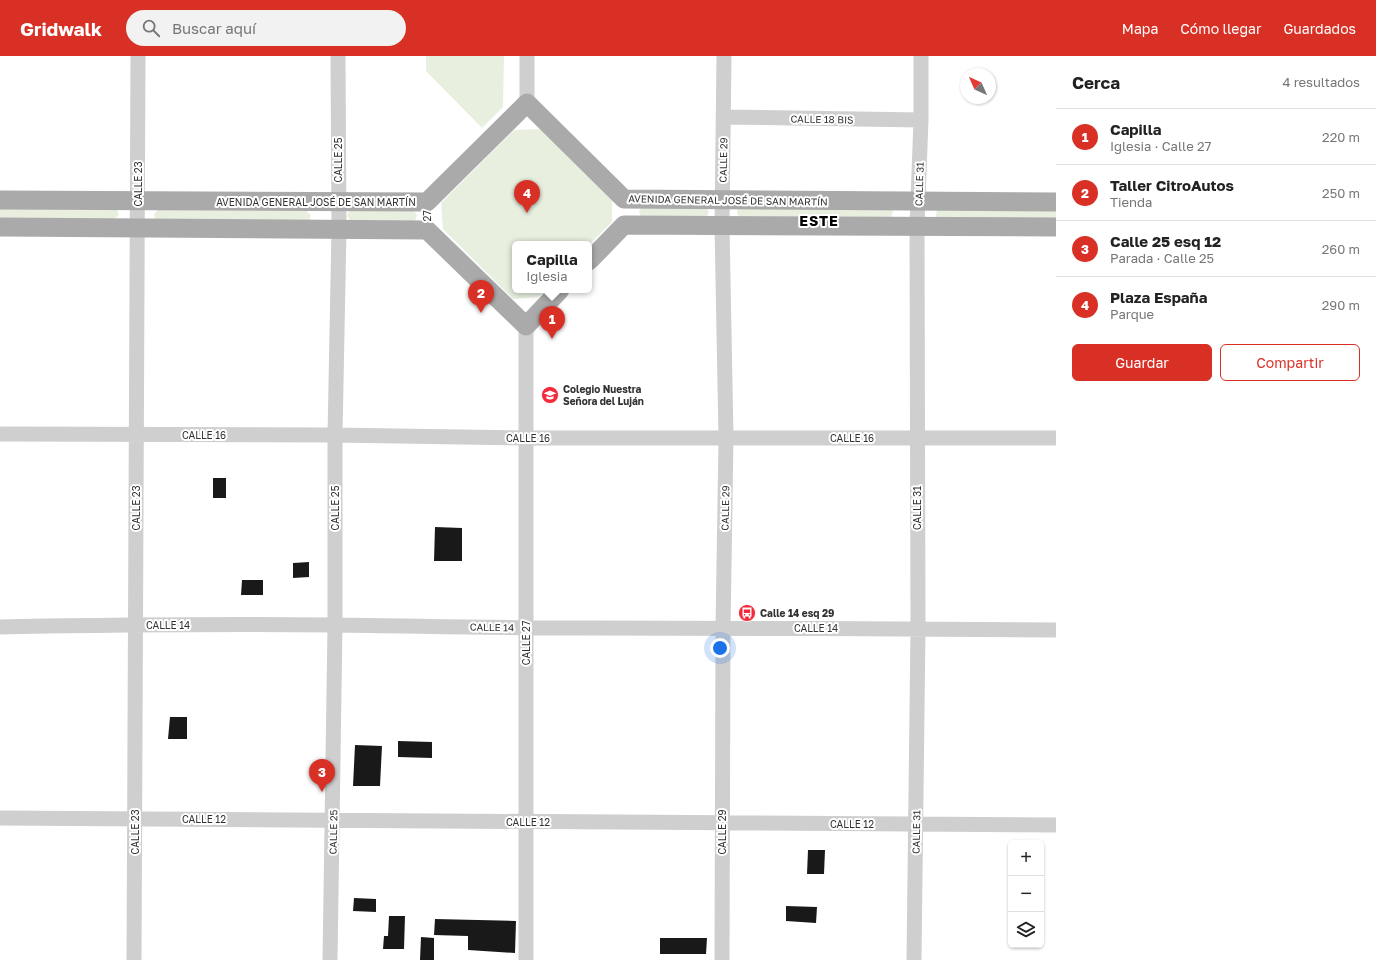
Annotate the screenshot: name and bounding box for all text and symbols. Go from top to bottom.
search box [126,10,406,46]
text: Gridwalk [20,17,102,40]
icon: search [140,17,162,39]
text: Buscar aquí [172,19,256,37]
text: Mapa [1122,20,1158,37]
text: Cómo llegar [1180,20,1261,37]
text: Guardados [1283,20,1356,37]
north arrow [960,68,996,104]
text: Cerca [1072,72,1120,93]
text: 4 resultados [1282,74,1360,90]
street label: CALLE 18 BIS [790,112,854,126]
text: Capilla [1110,120,1161,138]
text: 1 [1082,129,1088,145]
text: 220 m [1322,129,1360,145]
street label: CALLE 25 [332,137,344,182]
street label: CALLE 29 [717,137,729,183]
text: Iglesia · Calle 27 [1110,138,1211,154]
street label: CALLE 23 [132,161,144,206]
street label: CALLE 31 [912,162,926,206]
text: Taller CitroAutos [1110,176,1234,194]
pin: 4 [514,180,540,213]
text: 2 [1081,185,1089,201]
text: 250 m [1322,185,1360,201]
street label: AVENIDA GENERAL JOSÉ DE SAN MARTÍN [628,192,828,208]
text: Tienda [1110,194,1152,210]
street label: AVENIDA GENERAL JOSÉ DE SAN MARTÍN [216,196,416,208]
street label: 27 [421,210,433,222]
district label: ESTE [799,212,839,229]
text: Calle 25 esq 12 [1110,232,1221,250]
popup [512,241,592,293]
text: 3 [1081,241,1089,257]
text: 260 m [1322,241,1360,257]
text: Capilla [526,250,578,268]
text: Parada · Calle 25 [1110,250,1214,266]
text: Iglesia [526,268,568,284]
pin: 2 [468,280,494,313]
text: Plaza España [1110,288,1207,306]
text: 4 [1081,297,1089,313]
text: 290 m [1322,297,1360,313]
pin: 1 [539,306,565,339]
text: Parque [1110,306,1154,322]
button: Guardar [1072,344,1212,381]
button: Compartir [1220,344,1360,381]
place label: Colegio Nuestra Señora del Luján [563,383,644,407]
school or university icon: Colegio Nuestra Señora del Luján [540,385,560,405]
street label: CALLE 16 [182,429,226,441]
street label: CALLE 16 [506,432,550,444]
street label: CALLE 16 [830,432,874,444]
street label: CALLE 23 [130,485,142,530]
street label: CALLE 25 [329,485,341,530]
street label: CALLE 29 [719,485,731,531]
street label: CALLE 31 [911,486,923,530]
bus stop icon: Calle 14 esq 29 [737,603,757,623]
place label: Calle 14 esq 29 [760,607,834,619]
street label: CALLE 14 [146,619,190,631]
street label: CALLE 14 [470,621,514,633]
street label: CALLE 27 [520,621,532,665]
street label: CALLE 14 [794,622,838,634]
your location [710,638,730,658]
pin: 3 [309,759,335,792]
street label: CALLE 23 [129,809,141,854]
street label: CALLE 25 [327,809,339,855]
street label: CALLE 29 [716,809,728,855]
street label: CALLE 31 [910,810,922,854]
street label: CALLE 12 [182,813,226,825]
street label: CALLE 12 [506,816,550,828]
street label: CALLE 12 [830,818,874,830]
map controls [1008,840,1044,948]
button: + [1008,840,1044,876]
button: − [1008,876,1044,912]
button: layers [1008,912,1044,948]

